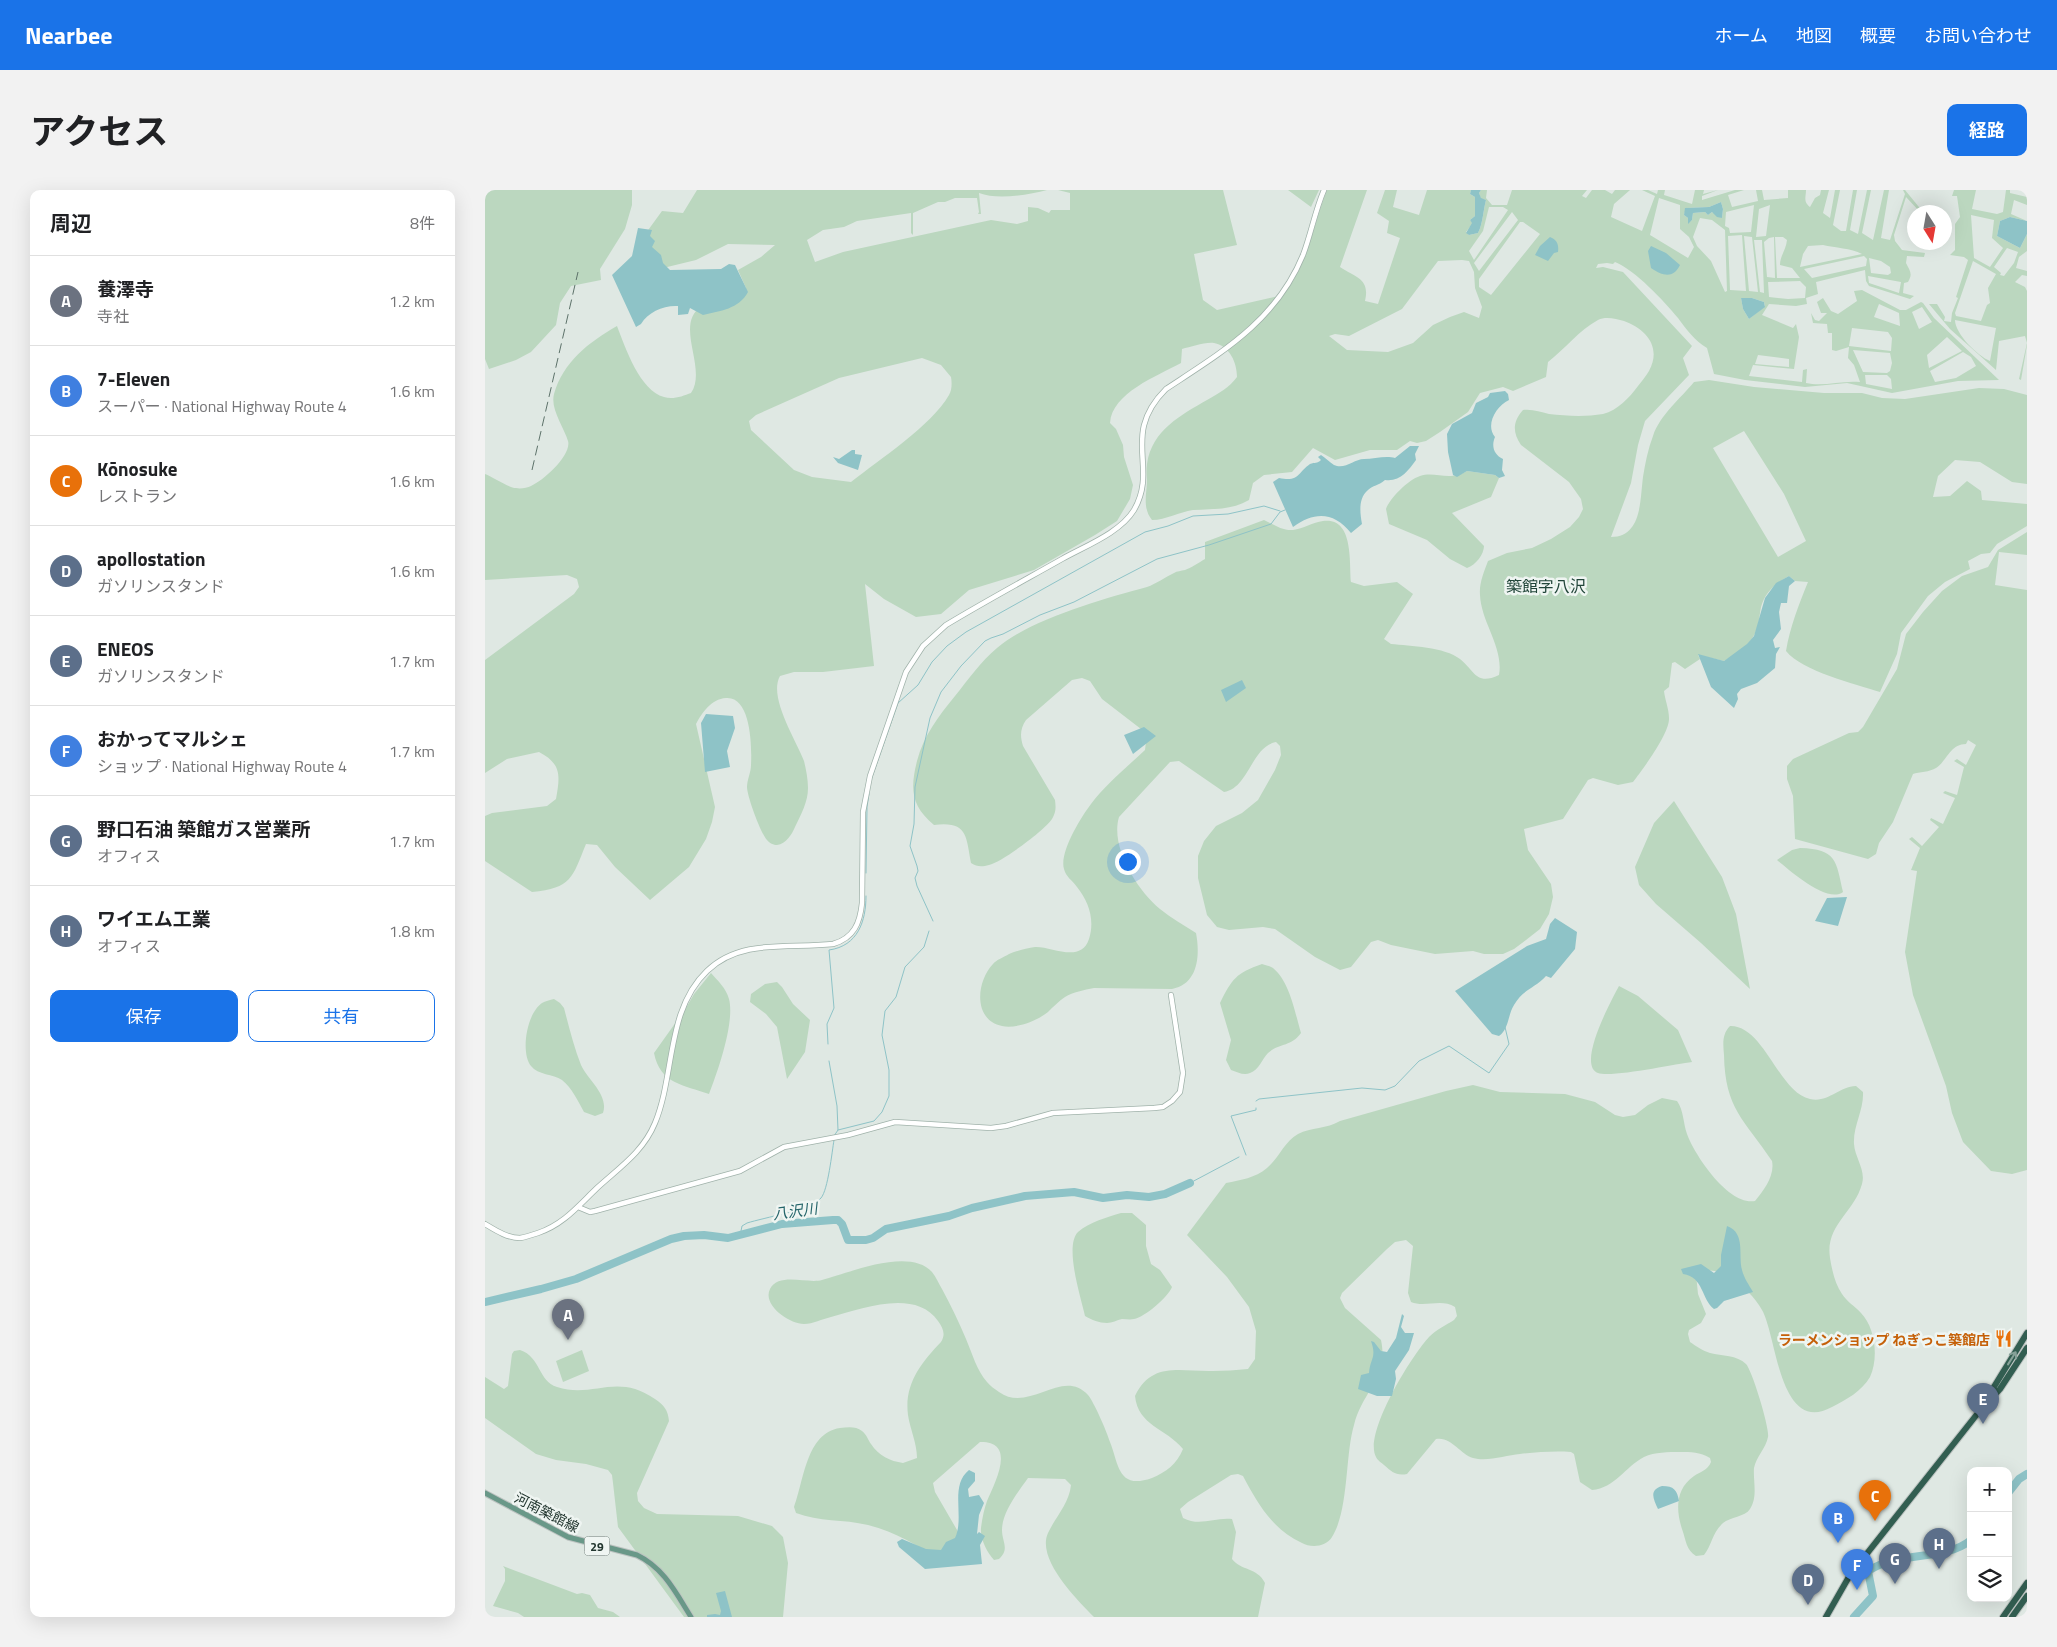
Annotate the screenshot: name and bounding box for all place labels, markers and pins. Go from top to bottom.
pin: A [552,1299,584,1340]
place label: ラーメンショップ ねぎっこ築館店 [1778,1329,1990,1350]
restaurant icon: ラーメンショップ ねぎっこ築館店 [1994,1329,2014,1349]
pin: E [1967,1383,1999,1424]
pin: C [1859,1480,1891,1521]
pin: B [1822,1502,1854,1543]
pin: H [1923,1528,1955,1569]
pin: G [1879,1543,1911,1584]
pin: F [1841,1549,1873,1590]
pin: D [1792,1564,1824,1605]

